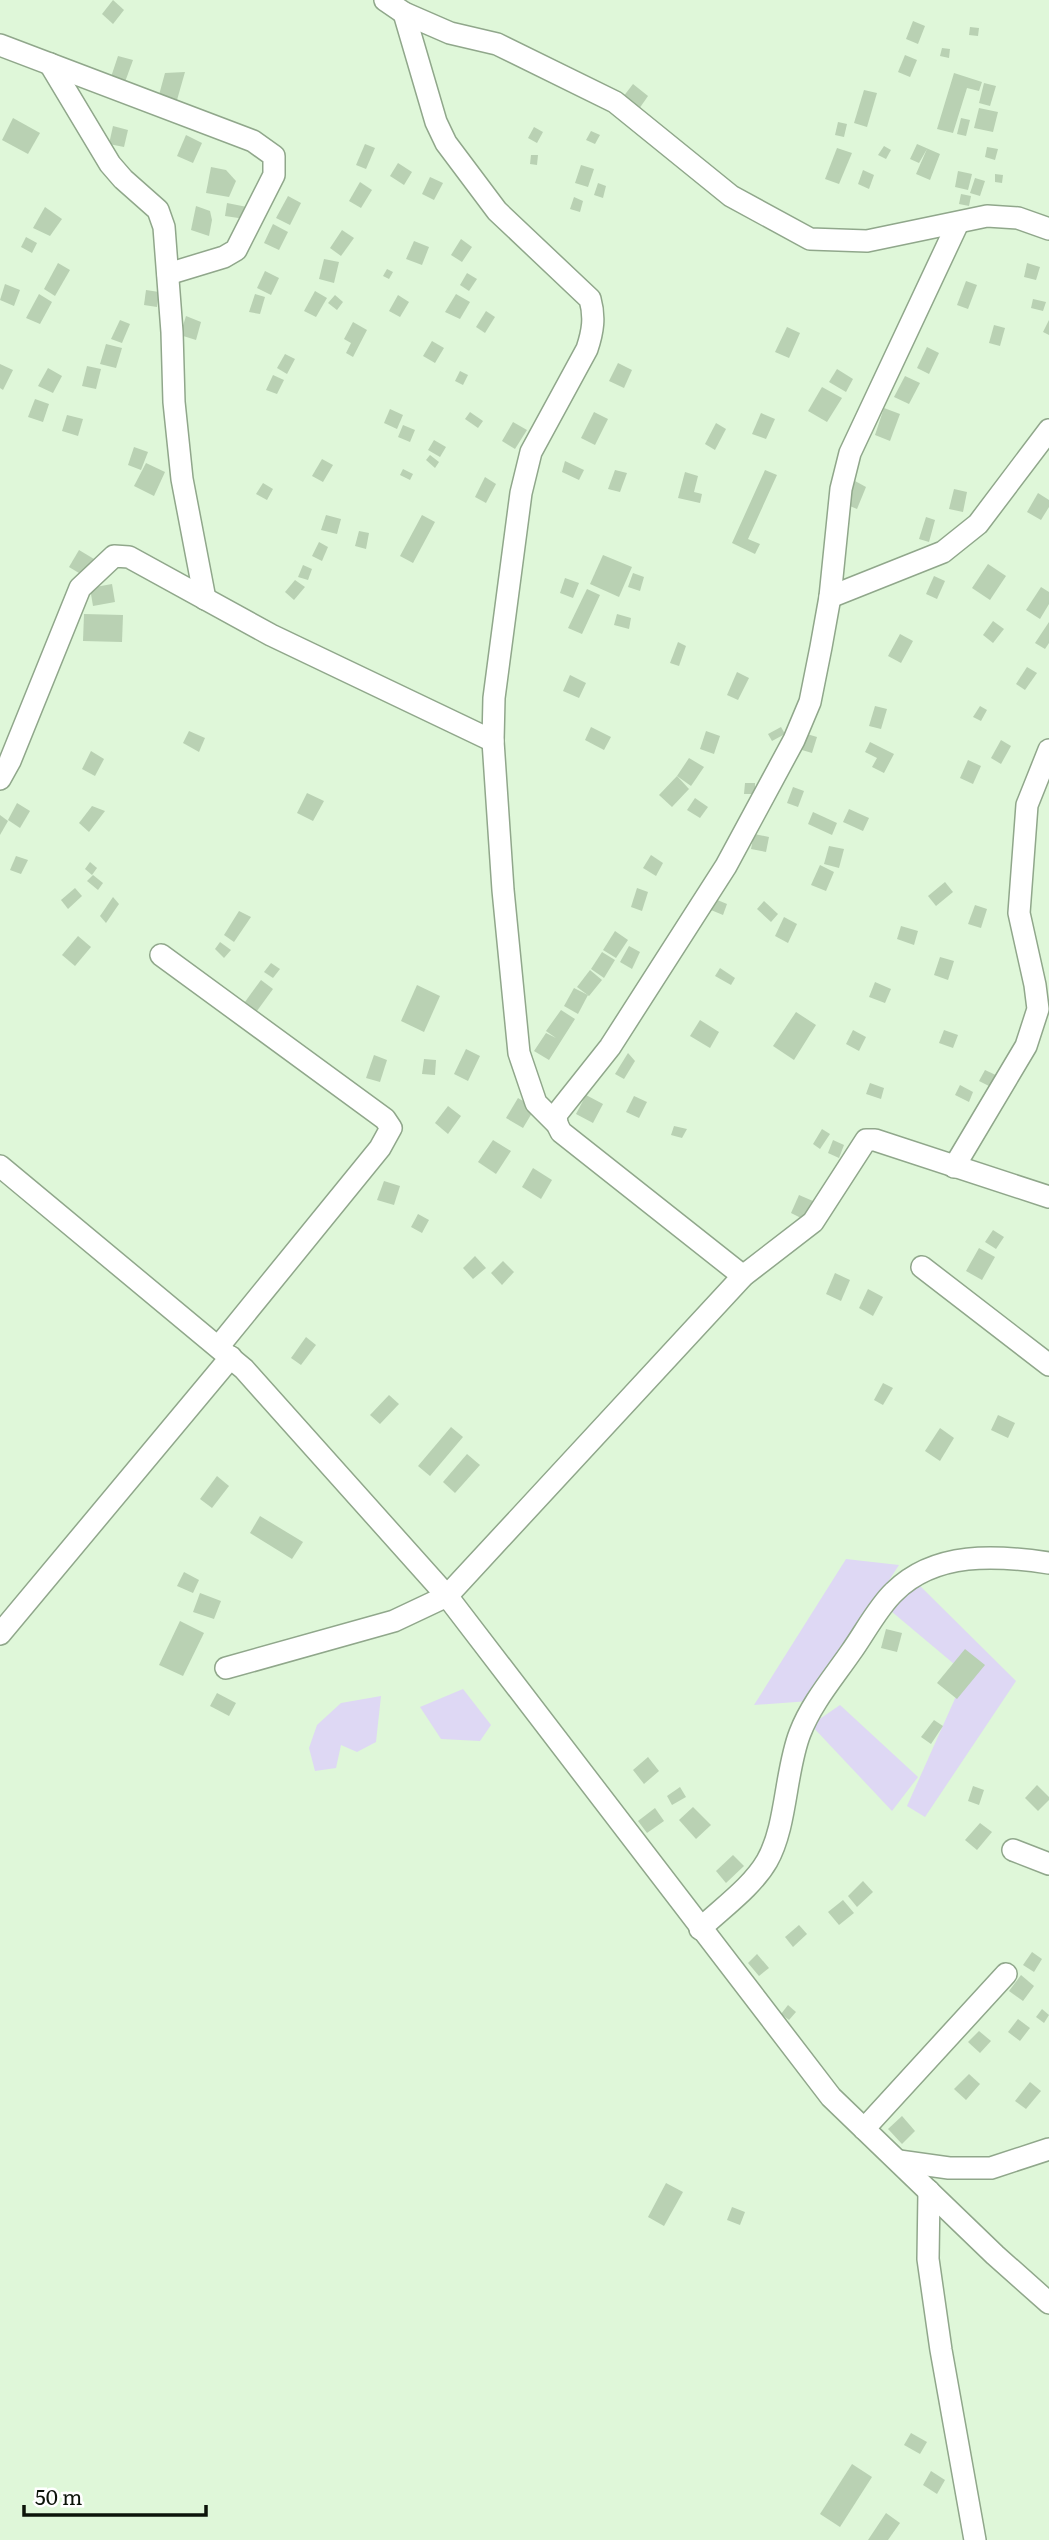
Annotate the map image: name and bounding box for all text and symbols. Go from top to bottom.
scale bar [24,2474,206,2518]
text: 50 m [35,2480,82,2511]

